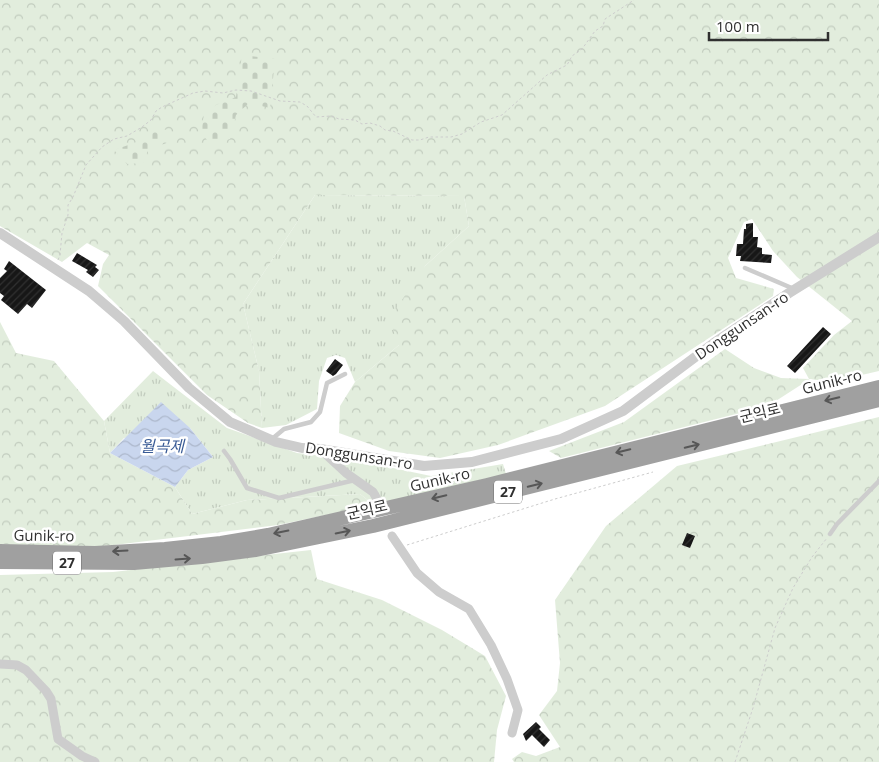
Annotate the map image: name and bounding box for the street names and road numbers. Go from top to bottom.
street label: Donggunsan-ro [691,287,792,364]
street label: Gunik-ro [800,364,864,398]
street label: 군익로 [737,397,782,427]
street label: Donggunsan-ro [304,437,414,473]
street label: Gunik-ro [408,462,472,496]
road number: 27 [494,481,522,504]
street label: 군익로 [344,495,389,523]
street label: Gunik-ro [13,524,75,546]
road number: 27 [53,552,81,574]

